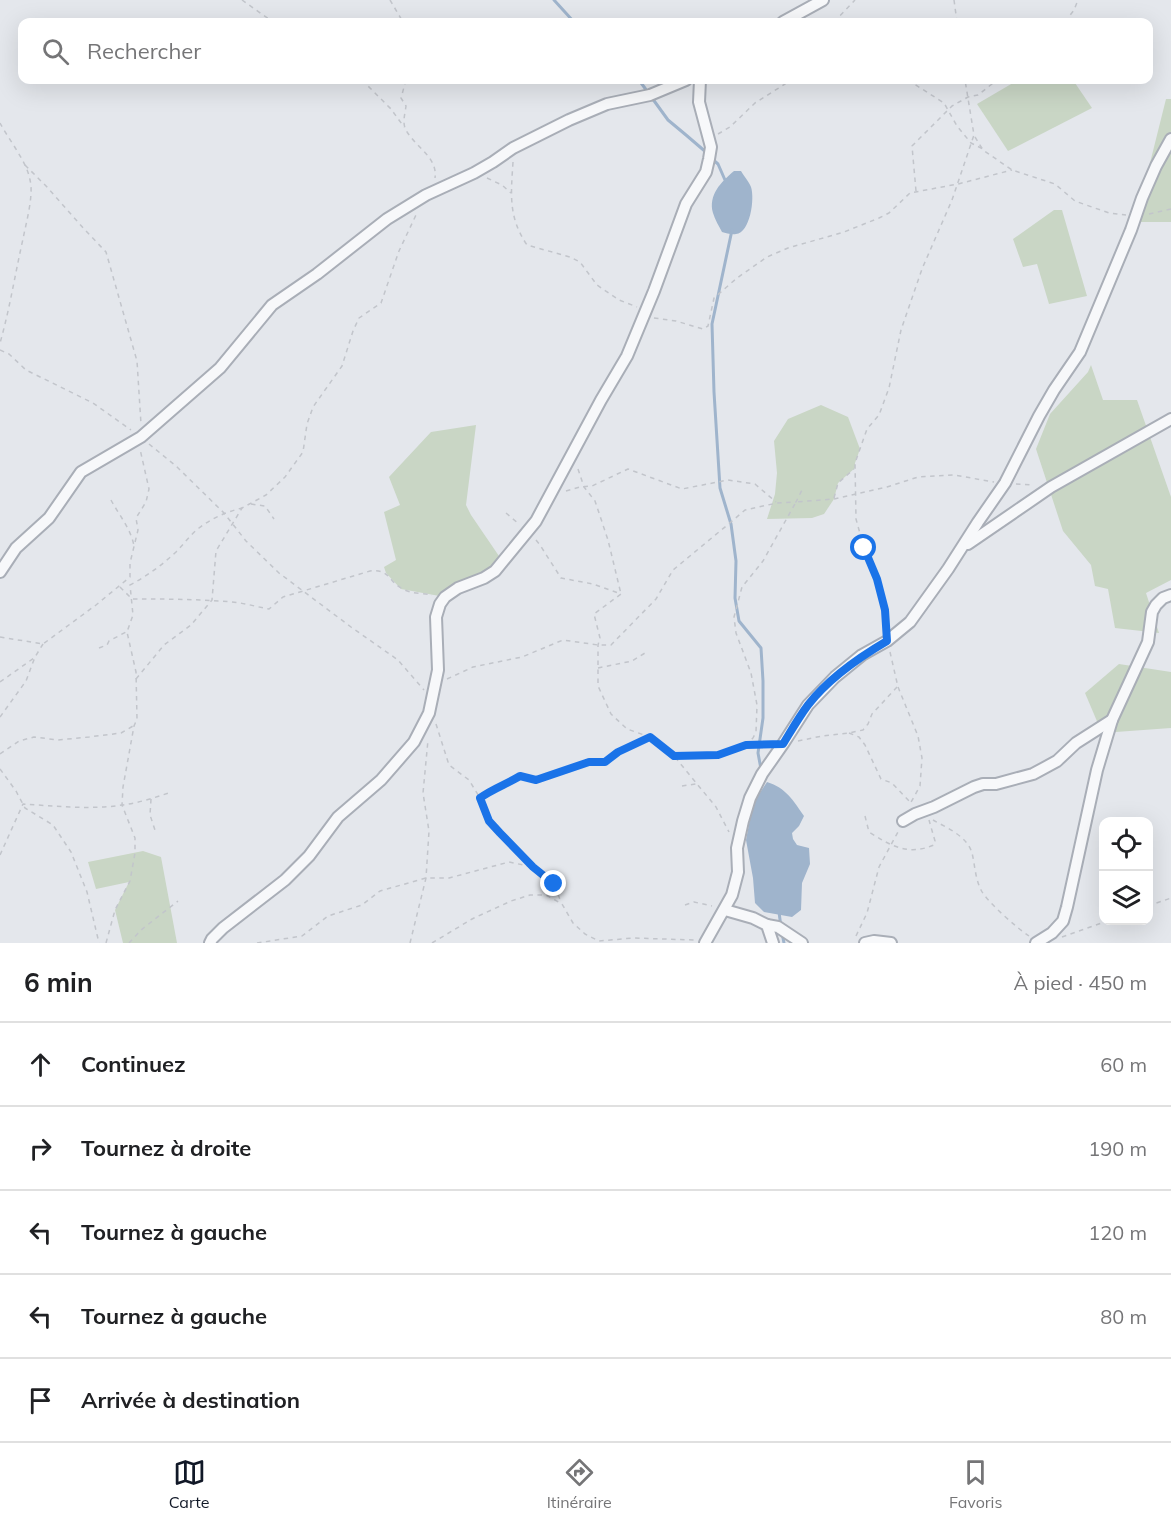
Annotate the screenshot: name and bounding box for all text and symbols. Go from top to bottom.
search box [18,18,1153,84]
icon: search [39,35,72,68]
text: Rechercher [87,37,201,65]
route start [850,534,876,560]
map controls [1099,817,1153,925]
button: locate [1099,817,1153,871]
route end [540,870,566,896]
button: layers [1099,871,1153,925]
text: 6 min [24,966,93,999]
text: À pied · 450 m [1014,970,1147,995]
icon: ahead [24,1048,57,1081]
text: Continuez [81,1050,186,1078]
text: 60 m [1100,1052,1147,1077]
icon: right [24,1132,57,1165]
text: Tournez à droite [81,1134,251,1162]
text: 190 m [1088,1136,1147,1161]
icon: left [24,1216,57,1249]
text: Tournez à gauche [81,1218,267,1246]
text: 120 m [1088,1220,1147,1245]
icon: left [24,1300,57,1333]
text: Tournez à gauche [81,1302,267,1330]
text: 80 m [1100,1304,1147,1329]
icon: arrive [24,1384,57,1417]
text: Arrivée à destination [81,1386,300,1414]
tab: Carte [169,1456,209,1512]
tab: Itinéraire [547,1456,612,1512]
tab: Favoris [949,1456,1002,1512]

